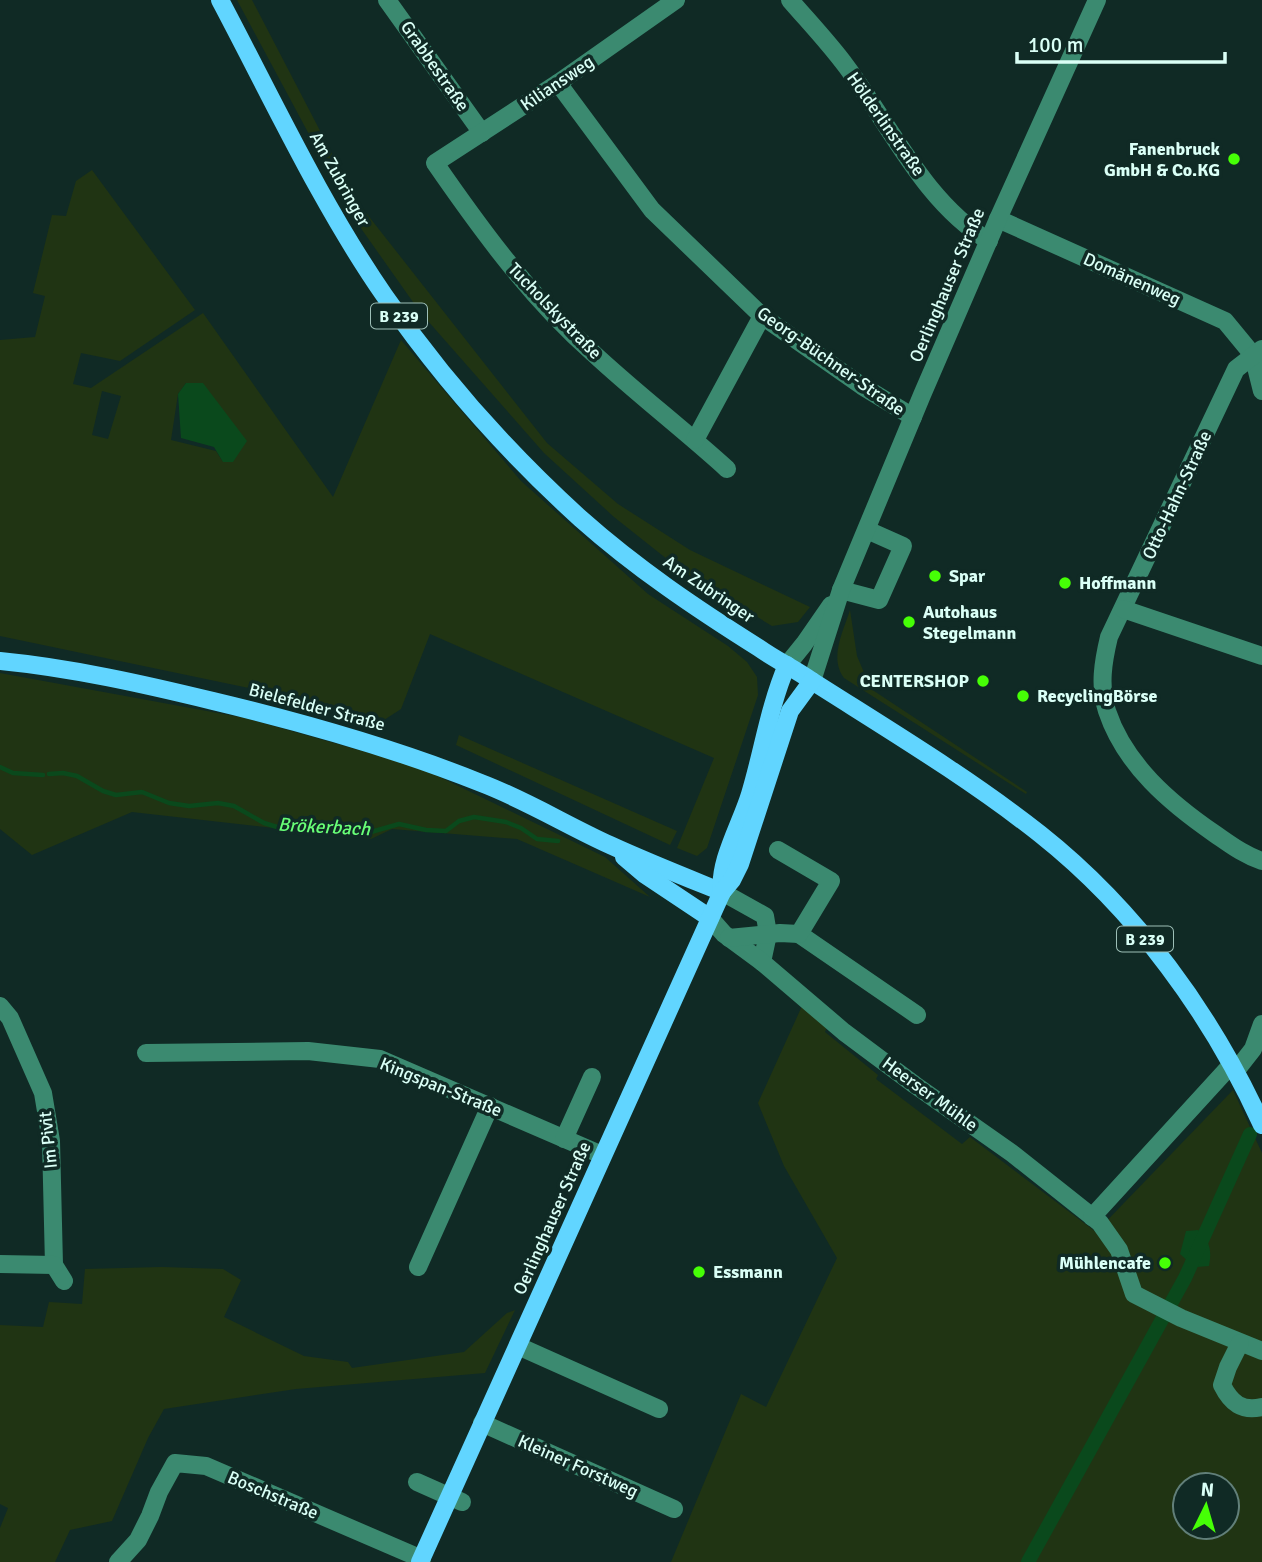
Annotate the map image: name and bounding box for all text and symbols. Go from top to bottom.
street label: Grabbestraße [396,17,474,115]
scale bar [1017,21,1225,65]
text: 100 m [1028,32,1083,58]
street label: Kiliansweg [516,50,598,116]
street label: Hölderlinstraße [842,68,930,180]
street label: Am Zubringer [305,128,375,231]
place label: Fanenbruck GmbH & Co.KG [1104,138,1221,181]
marker: Fanenbruck GmbH & Co.KG [1226,151,1242,167]
street label: Oerlinghauser Straße [905,205,989,365]
street label: Domänenweg [1080,248,1184,310]
street label: Tucholskystraße [503,258,607,364]
street label: Georg-Büchner-Straße [753,302,909,420]
road number: B 239 [371,304,427,328]
street label: Otto-Hahn-Straße [1138,427,1216,563]
street label: Am Zubringer [659,551,759,628]
place label: Spar [949,565,986,587]
marker: Spar [927,568,943,584]
place label: Hoffmann [1079,572,1156,594]
marker: Hoffmann [1057,575,1073,591]
place label: Autohaus Stegelmann [923,601,1016,644]
marker: Autohaus Stegelmann [901,614,917,630]
place label: CENTERSHOP [860,670,969,692]
marker: CENTERSHOP [975,673,991,689]
street label: Bielefelder Straße [246,678,388,736]
place label: RecyclingBörse [1037,685,1157,707]
marker: RecyclingBörse [1015,688,1031,704]
water label: Brökerbach [277,813,371,841]
road number: B 239 [1117,926,1173,951]
street label: Kingspan-Straße [377,1052,505,1122]
street label: Heerser Mühle [878,1052,982,1136]
street label: Im Pivit [34,1110,62,1170]
street label: Oerlinghauser Straße [508,1138,596,1298]
place label: Mühlencafe [1059,1252,1151,1274]
marker: Mühlencafe [1157,1255,1173,1271]
place label: Essmann [713,1261,783,1283]
marker: Essmann [691,1264,707,1280]
street label: Kleiner Forstweg [514,1430,642,1502]
street label: Boschstraße [224,1466,322,1524]
north arrow [1171,1471,1241,1541]
text: N [1200,1478,1215,1503]

